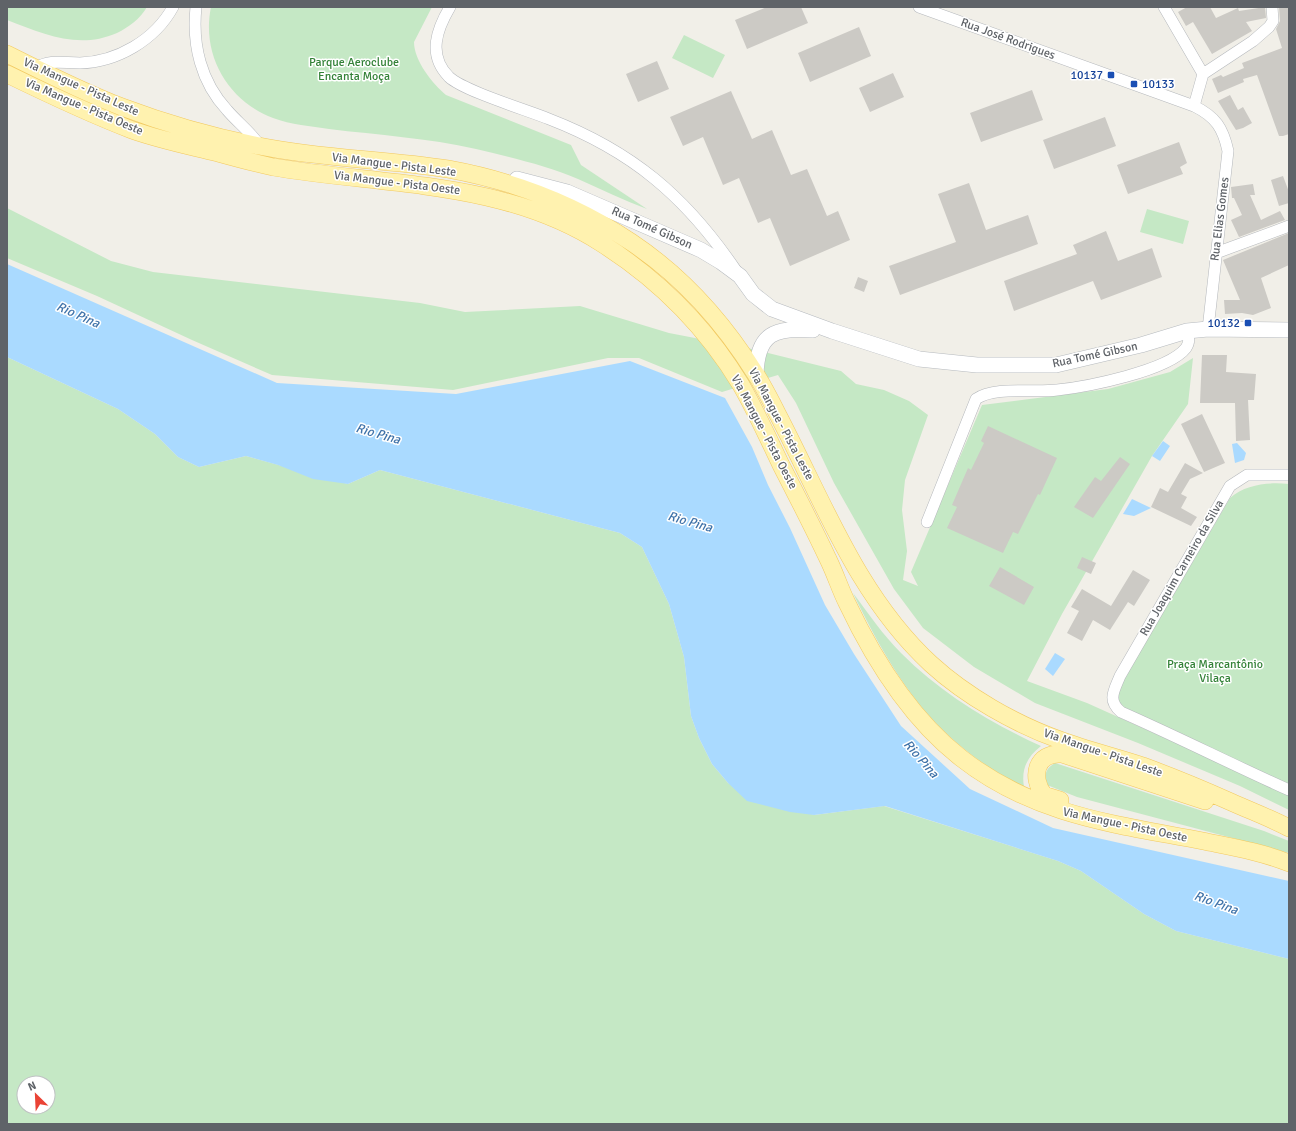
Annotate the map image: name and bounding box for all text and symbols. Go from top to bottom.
street label: Rua José Rodrigues [959,15,1057,63]
street label: Via Mangue - Pista Leste [21,55,141,119]
park label: Parque Aeroclube Encanta Moça [309,55,399,84]
place label: 10137 [1071,68,1103,83]
marker: 10137 [1106,70,1116,80]
street label: Via Mangue - Pista Oeste [23,75,145,139]
place label: 10133 [1142,77,1174,92]
marker: 10133 [1129,79,1139,89]
street label: Via Mangue - Pista Leste [331,150,457,180]
street label: Via Mangue - Pista Oeste [333,168,461,198]
street label: Rua Elias Gomes [1207,176,1233,262]
street label: Rua Tomé Gibson [609,203,695,253]
water label: Rio Pina [54,298,102,332]
place label: 10132 [1208,316,1240,331]
marker: 10132 [1243,318,1253,328]
street label: Rua Tomé Gibson [1051,339,1139,371]
street label: Via Mangue - Pista Leste [745,365,817,483]
street label: Via Mangue - Pista Oeste [728,372,800,492]
water label: Rio Pina [354,420,402,448]
street label: Rua Joaquim Carneiro da Silva [1137,497,1227,639]
water label: Rio Pina [666,508,714,536]
park label: Praça Marcantônio Vilaça [1167,657,1263,686]
street label: Via Mangue - Pista Leste [1041,726,1165,780]
water label: Rio Pina [900,737,942,782]
street label: Via Mangue - Pista Oeste [1061,804,1189,846]
water label: Rio Pina [1192,888,1241,918]
north arrow [16,1075,56,1115]
text: N [26,1079,38,1094]

